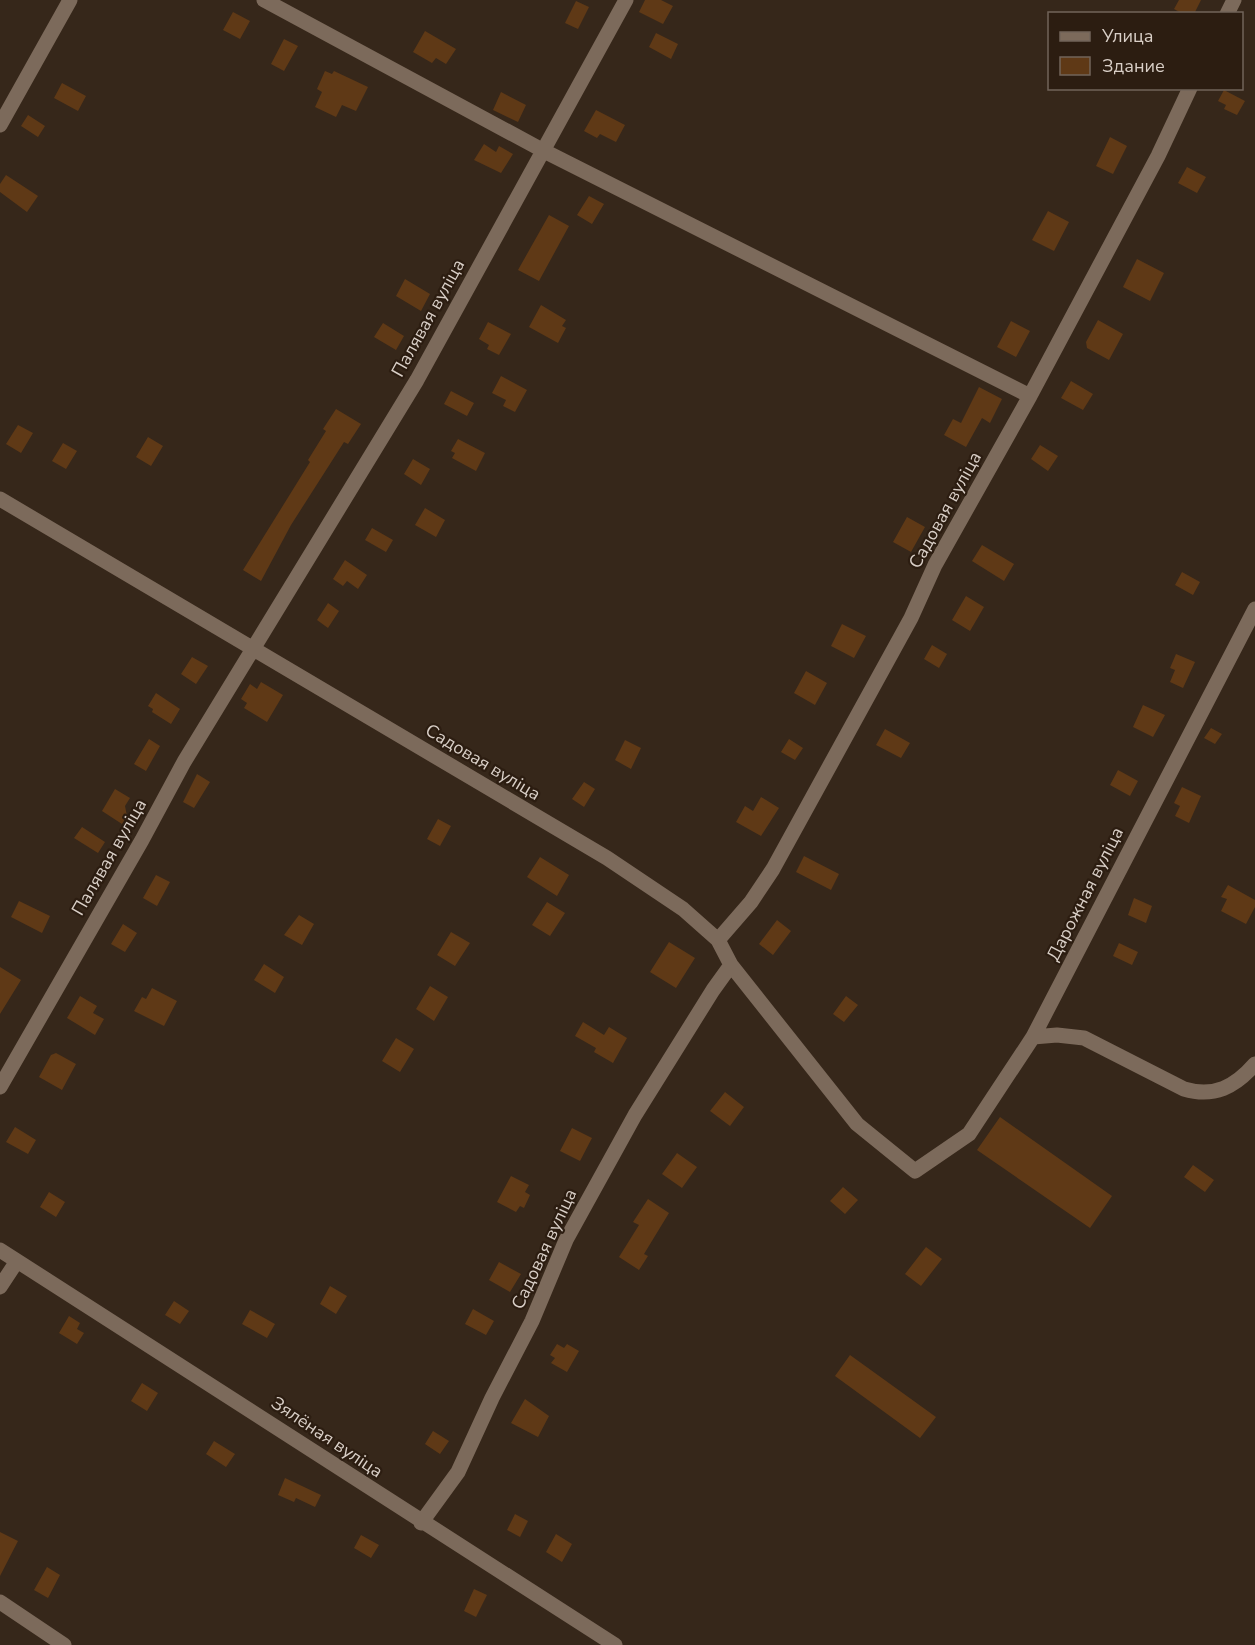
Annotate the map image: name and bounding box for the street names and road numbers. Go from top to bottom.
street label: Палявая вуліца [386,255,470,381]
street label: Садовая вуліца [903,447,987,573]
street label: Садовая вуліца [421,718,545,806]
street label: Палявая вуліца [66,794,152,920]
street label: Дарожная вуліца [1041,823,1129,965]
street label: Садовая вуліца [506,1185,582,1313]
street label: Зялёная вуліца [266,1391,388,1483]

